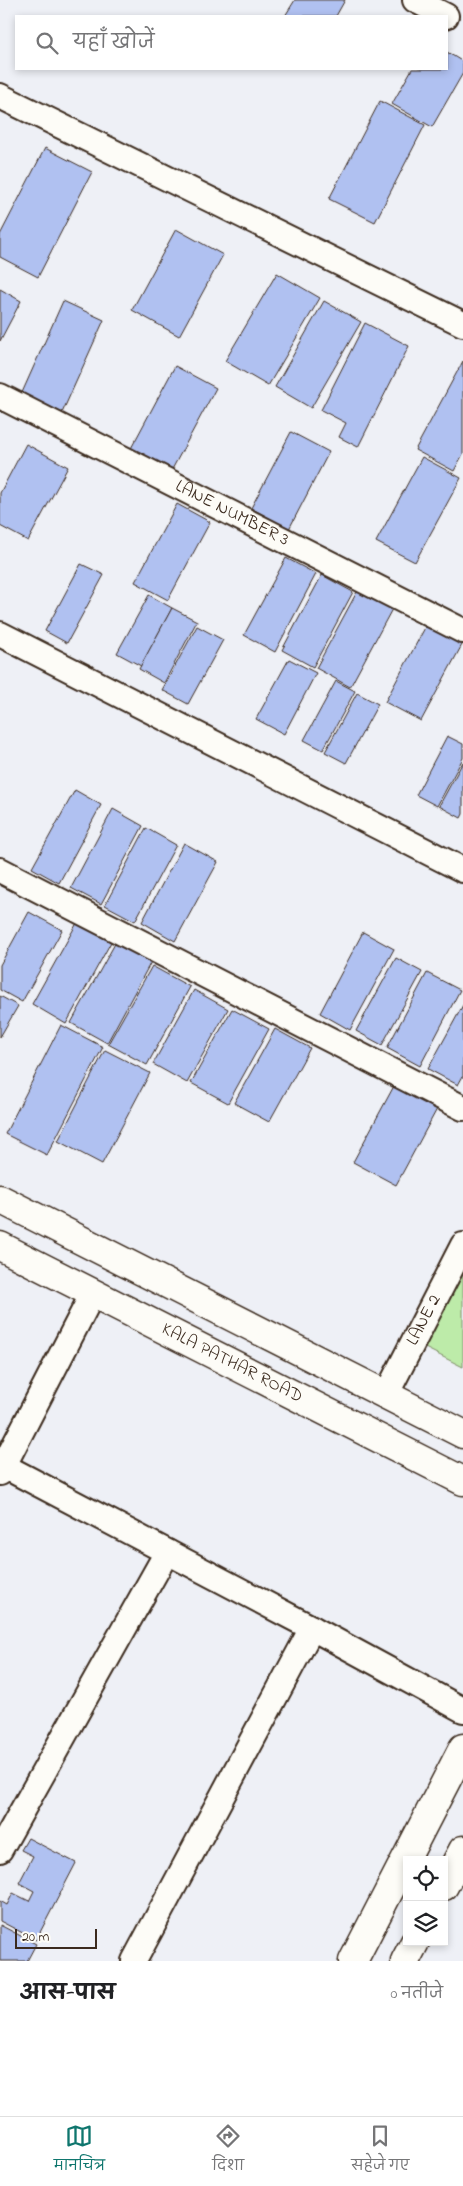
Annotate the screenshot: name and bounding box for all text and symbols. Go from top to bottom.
search box [15,15,448,70]
icon: search [33,29,61,57]
text: यहाँ खोजें [73,30,155,57]
street label: LANE NUMBER 3 [170,474,293,554]
street label: LANE 2 [400,1290,448,1350]
street label: KALA PATHAR ROAD [157,1317,307,1410]
map controls [403,1856,448,1946]
button: locate [403,1856,448,1901]
button: layers [403,1901,448,1946]
scale bar [15,1926,98,1949]
text: 20 m [22,1927,49,1948]
text: आस-पास [20,1979,115,2009]
text: 0 नतीजे [391,1982,443,2006]
tab: मानचित्र [54,2122,105,2181]
tab: दिशा [212,2122,244,2181]
tab: सहेजे गए [351,2122,409,2181]

